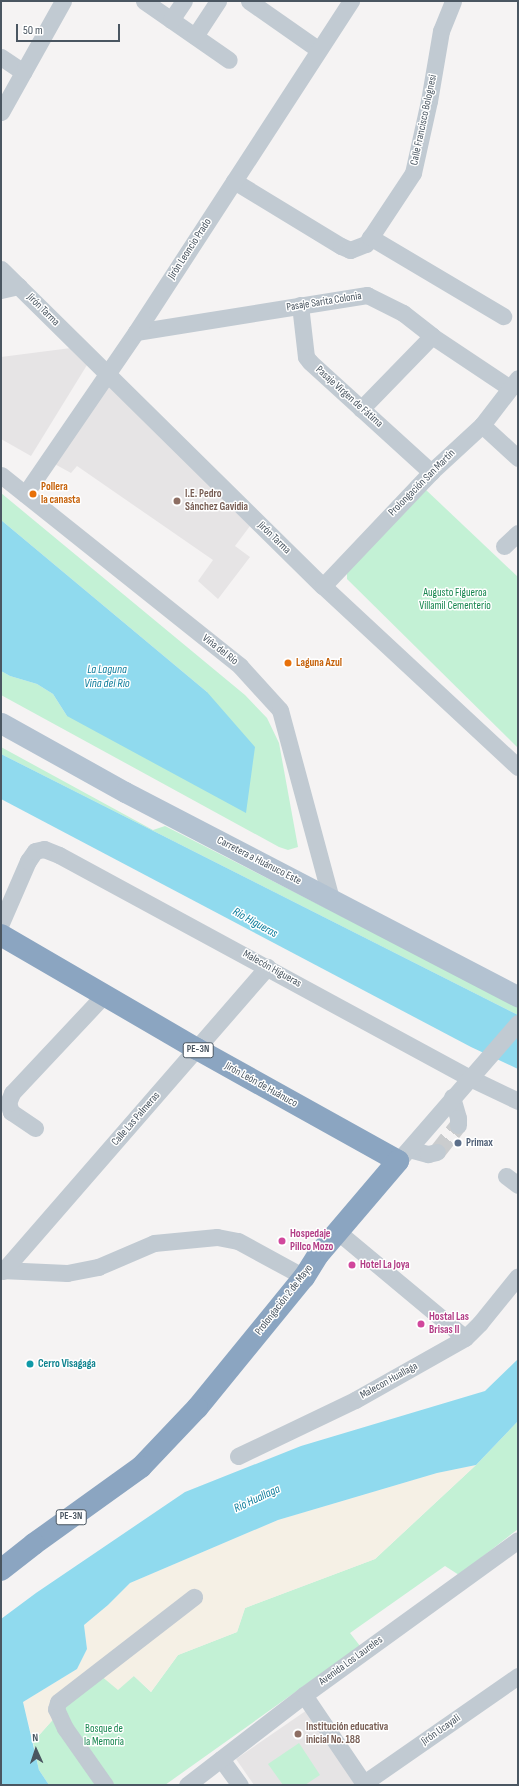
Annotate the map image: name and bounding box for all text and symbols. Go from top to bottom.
scale bar [18,16,122,42]
text: 50 m [23,23,43,38]
street label: Calle Francisco Bolognesi [408,73,440,167]
street label: Jirón Leoncio Prado [165,216,215,282]
street label: Pasaje Sarita Colonia [286,290,362,314]
street label: Jirón Tarma [24,291,62,329]
street label: Pasaje Virgen de Fátima [313,363,385,431]
street label: Prolongación San Martín [386,447,458,519]
place label: Pollera la canasta [41,481,80,507]
place label: I.E. Pedro Sánchez Gavidia [185,488,248,514]
marker: Pollera la canasta [28,489,38,499]
marker: I.E. Pedro Sánchez Gavidia [172,496,182,506]
street label: Jirón Tarma [255,519,293,557]
park label: Augusto Figueroa Villamil Cementerio [419,587,491,613]
street label: Viña del Río [199,632,241,668]
place label: Laguna Azul [296,656,342,670]
marker: Laguna Azul [283,658,293,668]
water label: La Laguna Viña del Rio [84,663,130,691]
street label: Carretera a Huánuco Este [215,834,303,888]
water label: Río Higueras [230,905,280,941]
street label: Malecón Higueras [240,948,304,990]
road number: PE-3N [182,1042,214,1058]
street label: Jirón León de Huánuco [222,1060,300,1110]
street label: Calle Las Palmeras [109,1089,163,1149]
place label: Primax [466,1136,493,1150]
marker: Primax [453,1138,463,1148]
place label: Hospedaje Pillco Mozo [290,1228,333,1254]
marker: Hospedaje Pillco Mozo [277,1236,287,1246]
place label: Hotel La Joya [360,1258,410,1272]
marker: Hotel La Joya [347,1260,357,1270]
street label: Prolongación 2 de Mayo [252,1262,316,1338]
place label: Hostal Las Brisas II [429,1311,469,1337]
marker: Hostal Las Brisas II [416,1319,426,1329]
place label: Cerro Visagaga [38,1357,96,1371]
marker: Cerro Visagaga [25,1359,35,1369]
street label: Malecon Huallaga [358,1360,420,1402]
water label: Río Huallaga [232,1482,282,1516]
road number: PE-3N [55,1509,87,1525]
street label: Avenida Los Laureles [317,1633,385,1689]
street label: Jirón Ucayali [419,1712,463,1748]
place label: Institución educativa inicial No. 188 [306,1721,388,1747]
park label: Bosque de la Memoria [84,1723,124,1749]
marker: Institución educativa inicial No. 188 [293,1729,303,1739]
north arrow [16,1730,56,1770]
text: N [32,1731,39,1744]

